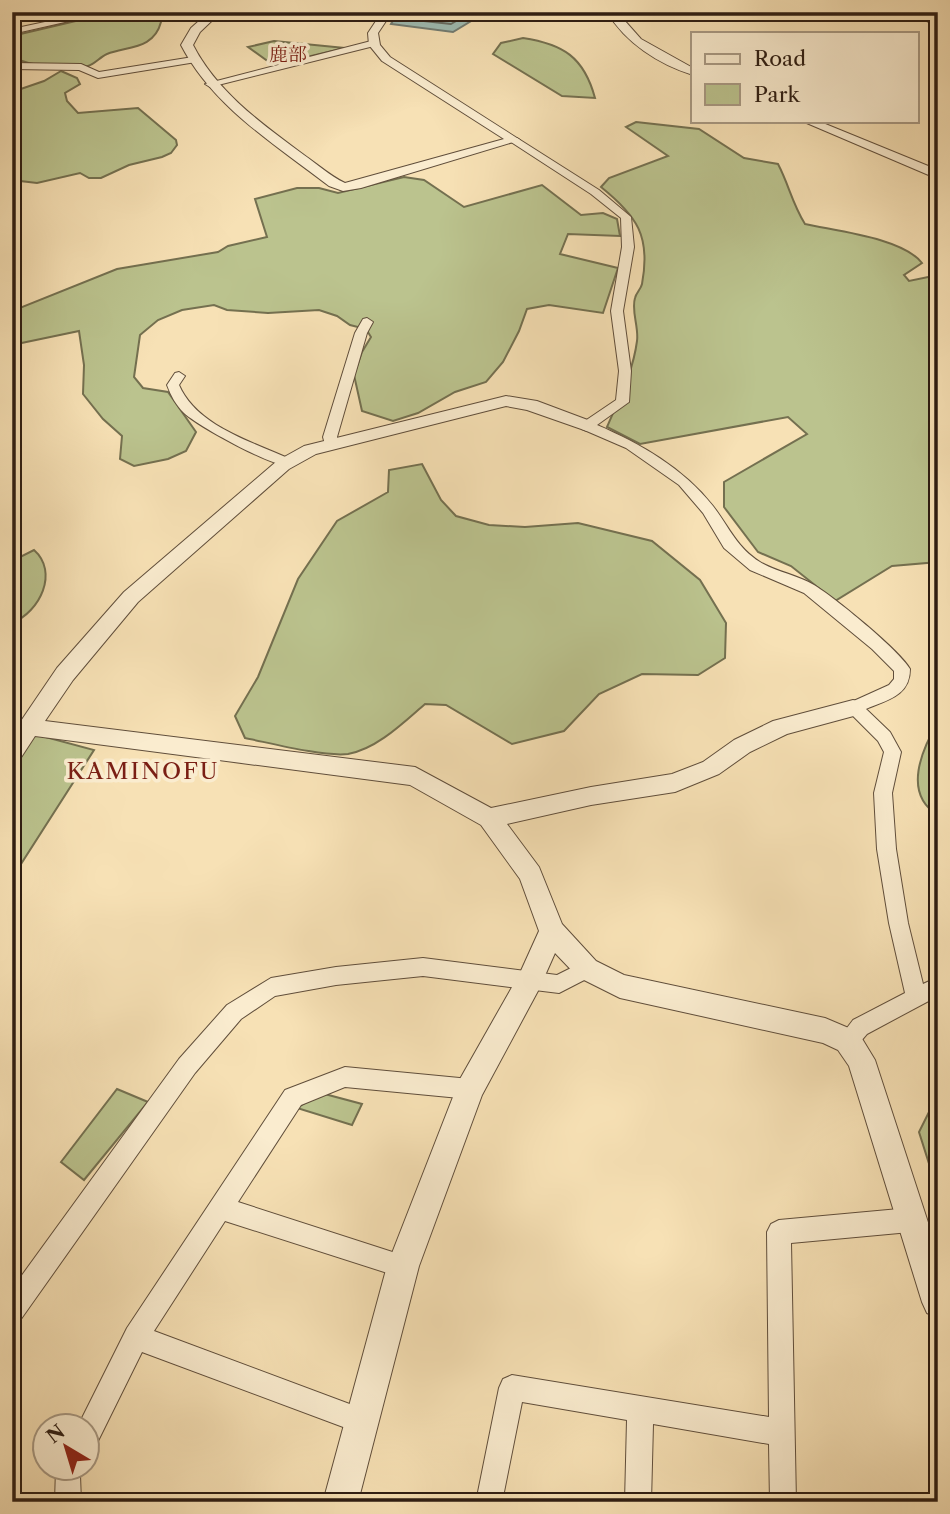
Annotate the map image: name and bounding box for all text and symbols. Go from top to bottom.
legend [691,32,918,122]
district label: 鹿部 [269,43,307,66]
text: Road [754,46,806,71]
text: Park [754,82,800,107]
district label: KAMINOFU [66,757,220,785]
north arrow [32,1412,102,1482]
text: N [42,1420,69,1448]

